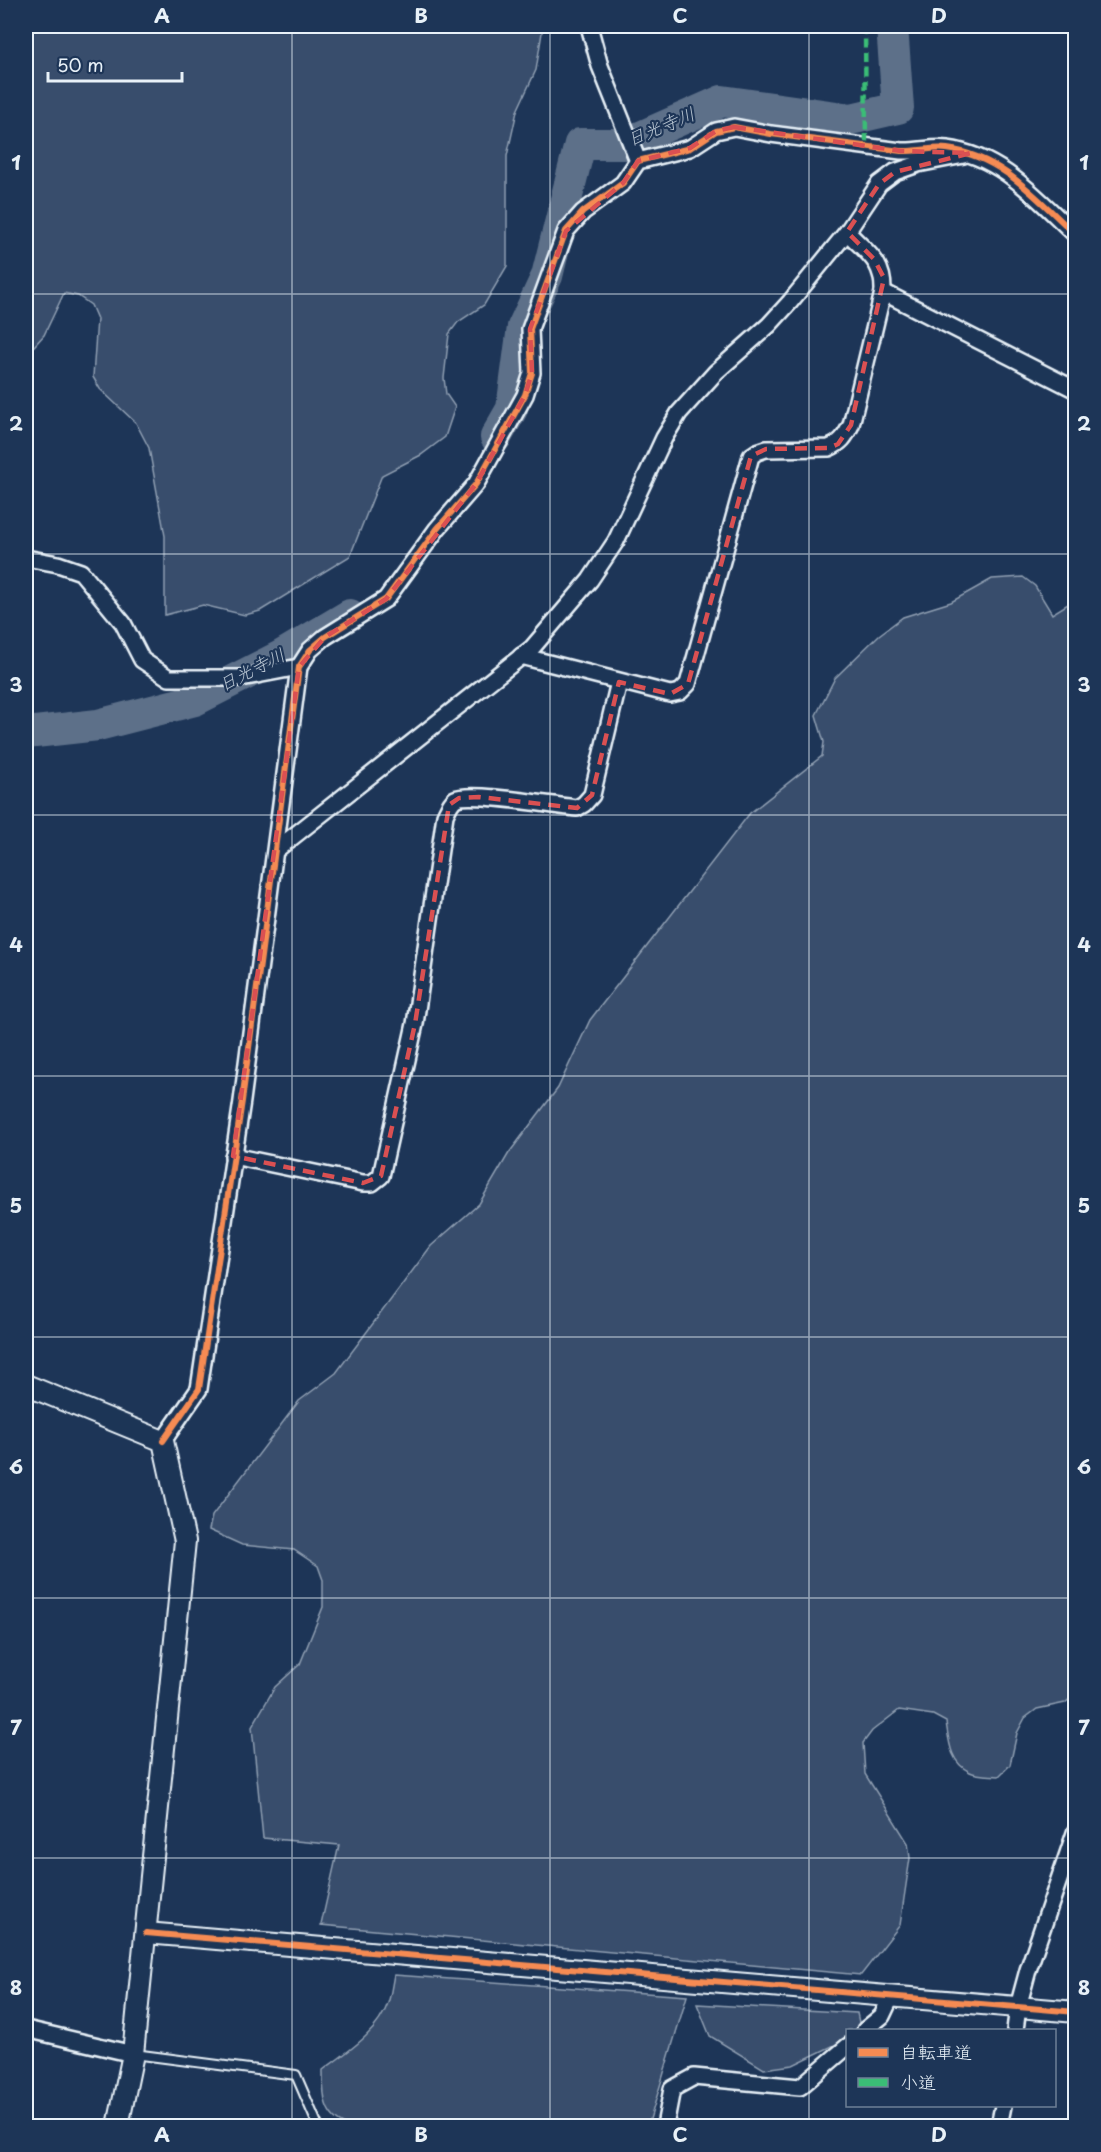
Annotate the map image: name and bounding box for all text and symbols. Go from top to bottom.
text: A [154,0,170,30]
text: B [414,0,428,30]
text: C [672,0,688,30]
text: D [931,0,947,30]
scale bar [48,45,182,83]
text: 50 m [57,51,104,78]
water label: 日光寺川 [622,99,699,152]
text: 1 [11,147,21,177]
text: 1 [1079,147,1089,177]
text: 2 [9,408,23,438]
text: 2 [1077,408,1091,438]
water label: 日光寺川 [213,640,290,697]
text: 3 [9,669,23,699]
text: 3 [1077,669,1091,699]
text: 4 [9,929,23,959]
text: 4 [1077,929,1091,959]
text: 5 [10,1190,22,1220]
text: 5 [1078,1190,1090,1220]
text: 6 [9,1451,23,1481]
text: 6 [1077,1451,1091,1481]
text: 7 [10,1712,22,1742]
text: 7 [1078,1712,1090,1742]
text: 8 [10,1972,22,2002]
text: 8 [1078,1972,1090,2002]
legend [846,2029,1056,2107]
text: 自転車道 [900,2038,972,2065]
text: 小道 [900,2068,936,2095]
text: A [154,2119,170,2149]
text: B [414,2119,428,2149]
text: C [672,2119,688,2149]
text: D [931,2119,947,2149]

